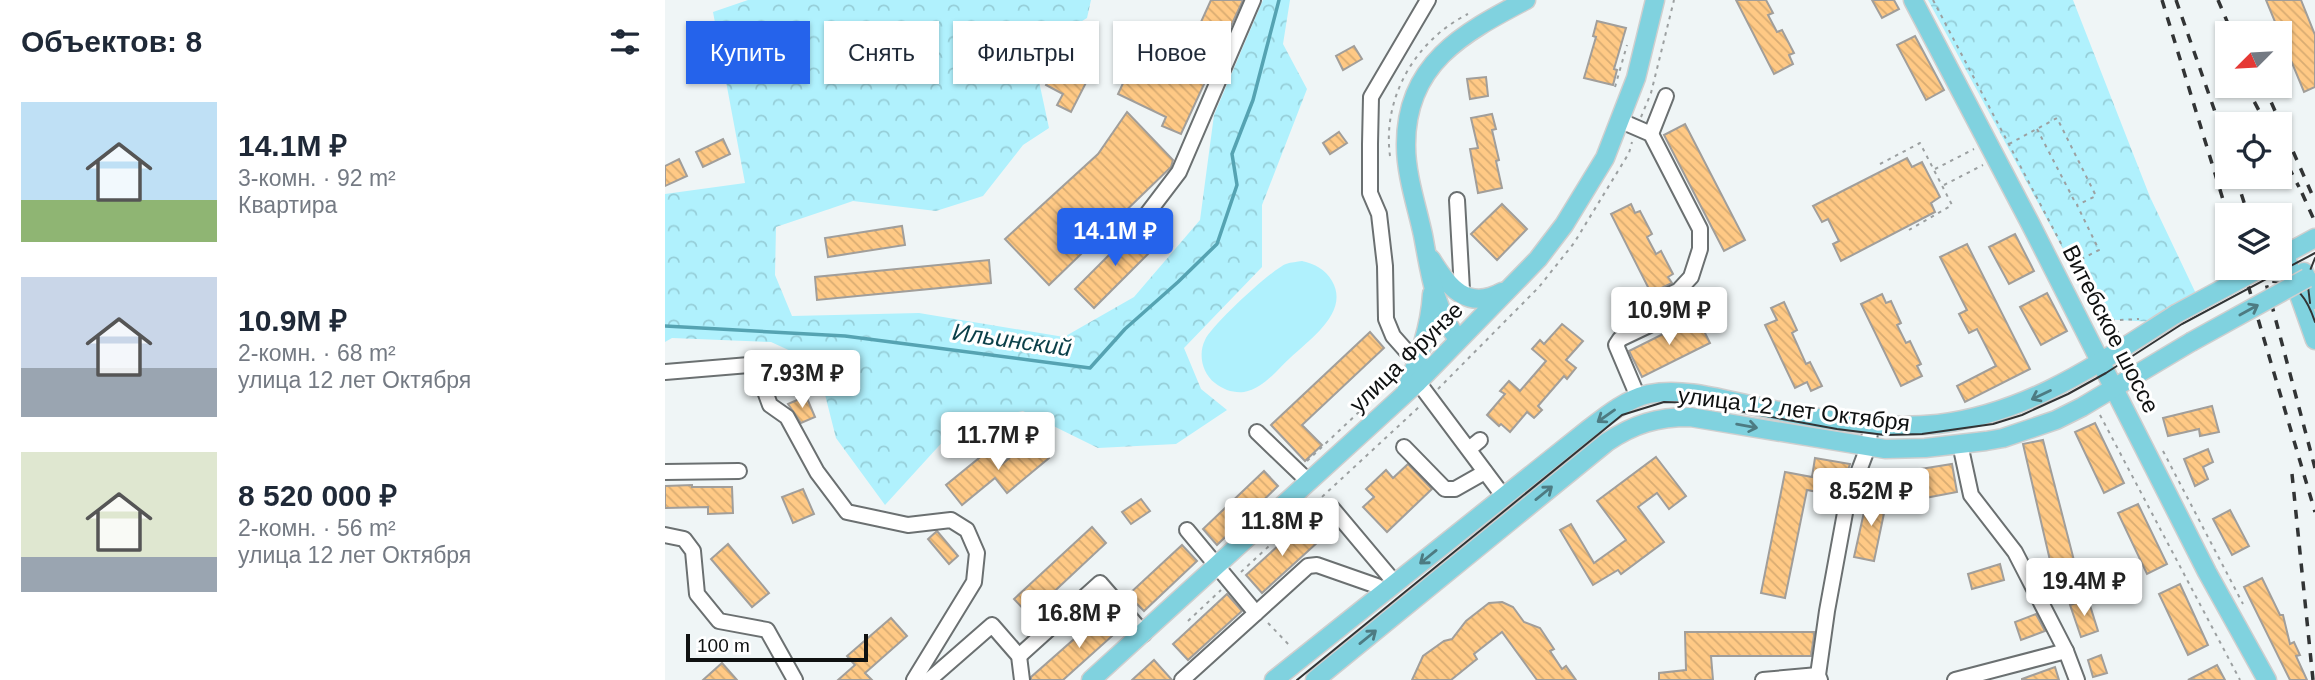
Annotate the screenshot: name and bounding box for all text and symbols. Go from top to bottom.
chip: Купить [686,21,810,84]
chip: Снять [824,21,939,84]
chip: Фильтры [953,21,1099,84]
chip: Новое [1113,21,1231,84]
north arrow [2215,21,2293,98]
map controls [2215,21,2292,280]
icon: filters [606,23,644,61]
text: Объектов: 8 [21,25,202,58]
button: locate [2215,112,2292,189]
text: 14.1M ₽ [238,129,347,162]
icon: home [77,130,161,214]
text: 3-комн. · 92 m² [238,165,396,191]
text: Квартира [238,192,337,218]
button: layers [2215,203,2292,280]
pin: 14.1M ₽ [1050,208,1180,268]
text: 14.1M ₽ [1073,218,1157,244]
street label: Витебское шоссе [2057,241,2165,417]
pin: 10.9M ₽ [1604,288,1734,347]
street label: улица Фрунзе [1344,297,1468,417]
text: 10.9M ₽ [1627,297,1711,323]
one-way arrow [2238,303,2259,316]
text: 10.9M ₽ [238,304,347,337]
icon: home [77,305,161,389]
water label: Ильинский [951,318,1073,361]
text: 2-комн. · 68 m² [238,340,396,366]
pin: 7.93M ₽ [737,350,867,410]
text: 7.93M ₽ [760,360,844,386]
text: улица 12 лет Октября [238,367,471,393]
street label: улица 12 лет Октября [1677,382,1911,436]
one-way arrow [2031,388,2052,402]
one-way arrow [1597,409,1616,423]
pin: 11.7M ₽ [933,412,1063,472]
one-way arrow [1735,420,1758,433]
text: 11.7M ₽ [957,422,1039,448]
pin: 8.52M ₽ [1806,468,1936,528]
text: 8.52M ₽ [1829,478,1913,504]
text: 8 520 000 ₽ [238,479,397,512]
icon: home [77,480,161,564]
one-way arrow [1535,485,1553,501]
pin: 11.8M ₽ [1217,498,1347,558]
text: 11.8M ₽ [1241,508,1323,534]
text: 2-комн. · 56 m² [238,515,396,541]
text: улица 12 лет Октября [238,542,471,568]
one-way arrow [1419,550,1437,565]
pin: 19.4M ₽ [2019,558,2149,618]
text: 19.4M ₽ [2042,568,2126,594]
pin: 16.8M ₽ [1014,590,1144,650]
text: 16.8M ₽ [1037,600,1121,626]
one-way arrow [1358,629,1376,645]
scale bar [686,631,868,663]
text: 100 m [697,635,750,656]

